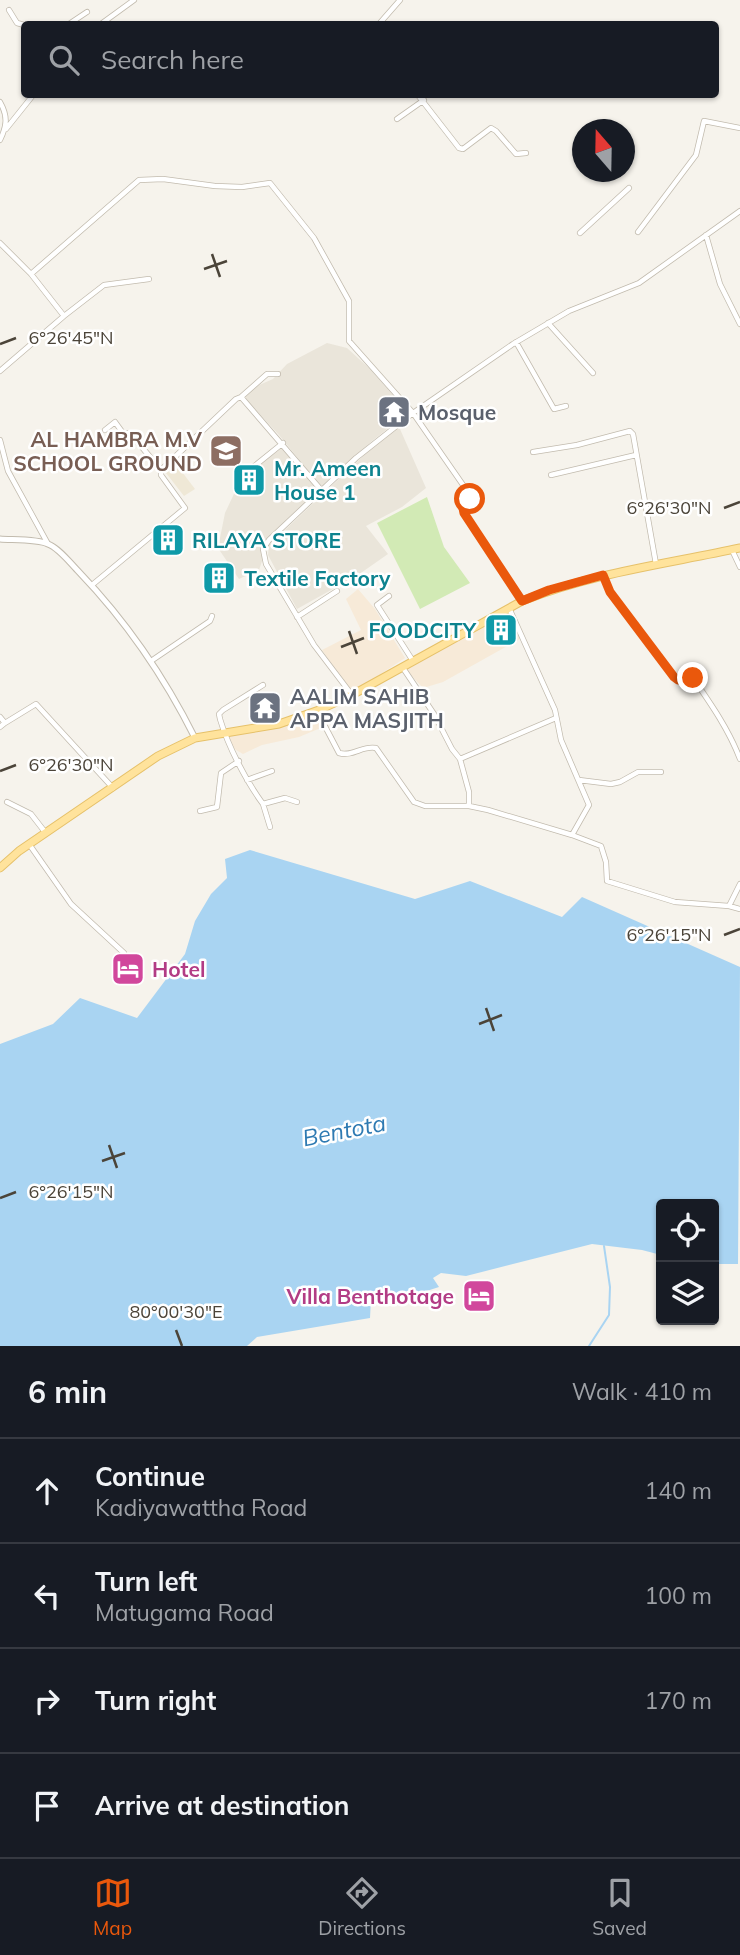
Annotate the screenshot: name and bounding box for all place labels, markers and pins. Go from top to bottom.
temple icon: Mosque [375,393,413,431]
place label: Mosque [418,399,496,425]
place label: AL HAMBRA M.V SCHOOL GROUND [13,426,203,476]
school or university icon: AL HAMBRA M.V SCHOOL GROUND [207,432,245,470]
place label: Mr. Ameen House 1 [274,455,381,505]
building icon: Mr. Ameen House 1 [230,461,268,499]
building icon: RILAYA STORE [149,521,187,559]
place label: RILAYA STORE [192,527,341,553]
building icon: Textile Factory [200,559,238,597]
place label: Textile Factory [244,565,391,591]
building icon: FOODCITY [482,611,520,649]
place label: FOODCITY [368,617,477,643]
place label: AALIM SAHIB APPA MASJITH [290,683,444,733]
temple icon: AALIM SAHIB APPA MASJITH [246,689,284,727]
hotel icon: Hotel [109,950,147,988]
place label: Hotel [152,956,205,982]
hotel icon: Villa Benthotage [460,1277,498,1315]
place label: Villa Benthotage [285,1283,454,1309]

